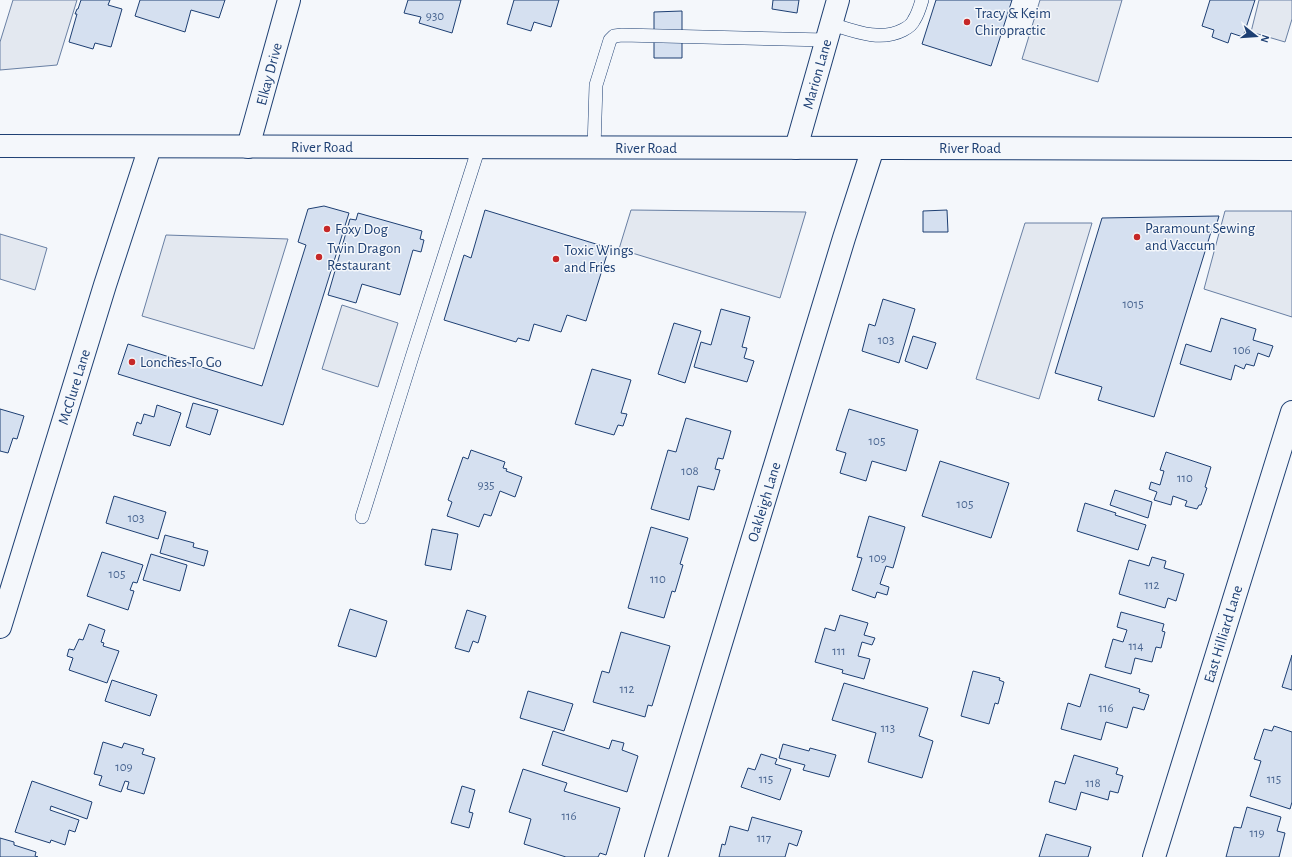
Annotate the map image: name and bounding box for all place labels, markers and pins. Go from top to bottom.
place label: Tracy & Keim Chiropractic [975,6,1051,38]
marker: Tracy & Keim Chiropractic [962,17,972,27]
place label: Paramount Sewing and Vaccum [1145,221,1256,253]
place label: Foxy Dog [335,222,389,237]
marker: Foxy Dog [322,224,332,234]
marker: Paramount Sewing and Vaccum [1132,232,1142,242]
place label: Twin Dragon Restaurant [327,241,401,273]
place label: Toxic Wings and Fries [564,243,634,275]
marker: Twin Dragon Restaurant [314,252,324,262]
marker: Toxic Wings and Fries [551,254,561,264]
place label: Lonches To Go [140,355,222,370]
marker: Lonches To Go [127,357,137,367]

